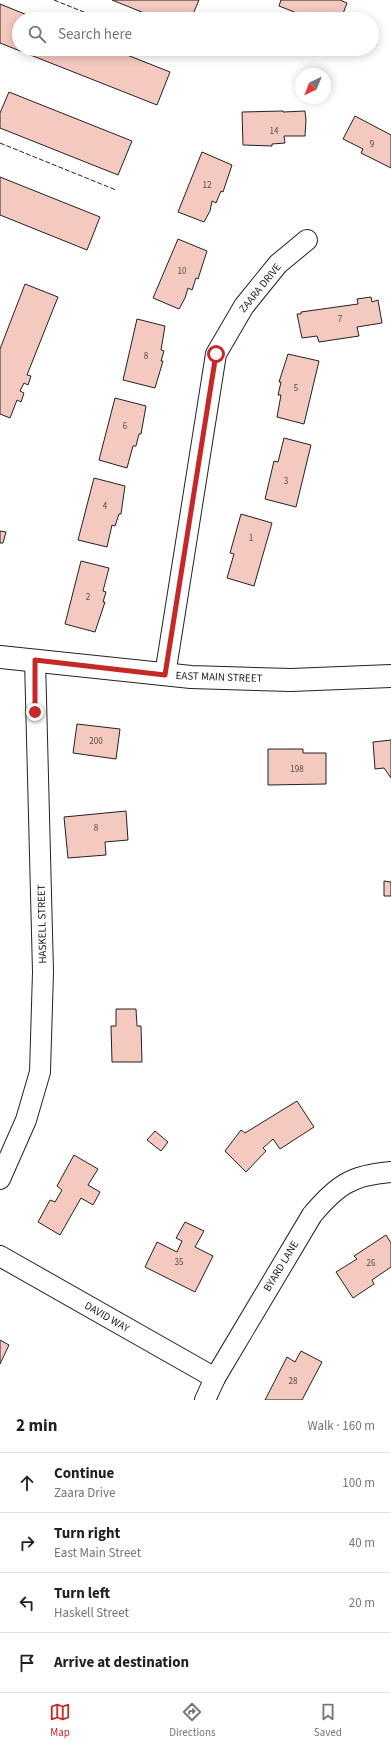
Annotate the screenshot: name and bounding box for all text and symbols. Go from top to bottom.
search box [12,12,379,56]
icon: search [26,23,48,45]
text: Search here [58,24,132,45]
north arrow [295,68,331,104]
house number: 14 [270,125,279,138]
house number: 9 [370,138,375,151]
house number: 12 [203,179,212,192]
street label: ZAARA DRIVE [235,260,285,316]
house number: 10 [178,265,187,278]
house number: 7 [338,313,343,326]
route start [207,345,225,363]
house number: 8 [144,350,149,363]
house number: 5 [294,382,299,395]
house number: 6 [123,420,128,433]
house number: 3 [284,475,289,488]
house number: 4 [103,500,108,513]
house number: 1 [249,532,253,545]
house number: 2 [86,591,91,604]
street label: EAST MAIN STREET [175,668,263,686]
route end [26,703,44,721]
house number: 200 [89,735,103,748]
house number: 198 [290,763,304,776]
house number: 8 [94,822,99,835]
street label: HASKELL STREET [34,884,50,964]
street label: BYARD LANE [260,1238,302,1294]
house number: 35 [175,1256,184,1269]
house number: 26 [367,1257,376,1270]
street label: DAVID WAY [82,1298,133,1336]
house number: 28 [289,1375,298,1388]
text: 2 min [16,1414,57,1438]
text: Walk · 160 m [307,1417,375,1435]
text: Continue [54,1463,114,1484]
icon: ahead [16,1472,38,1494]
text: 100 m [342,1474,375,1492]
text: Zaara Drive [54,1484,115,1502]
text: Turn right [54,1523,120,1544]
icon: right [16,1532,38,1554]
text: 40 m [349,1534,375,1552]
text: East Main Street [54,1544,141,1562]
text: Turn left [54,1583,110,1604]
icon: left [16,1592,38,1614]
text: 20 m [349,1594,375,1612]
text: Haskell Street [54,1604,129,1622]
icon: arrive [16,1652,38,1674]
text: Arrive at destination [54,1652,189,1673]
tab: Map [49,1701,71,1740]
tab: Directions [169,1701,216,1740]
tab: Saved [314,1701,342,1740]

